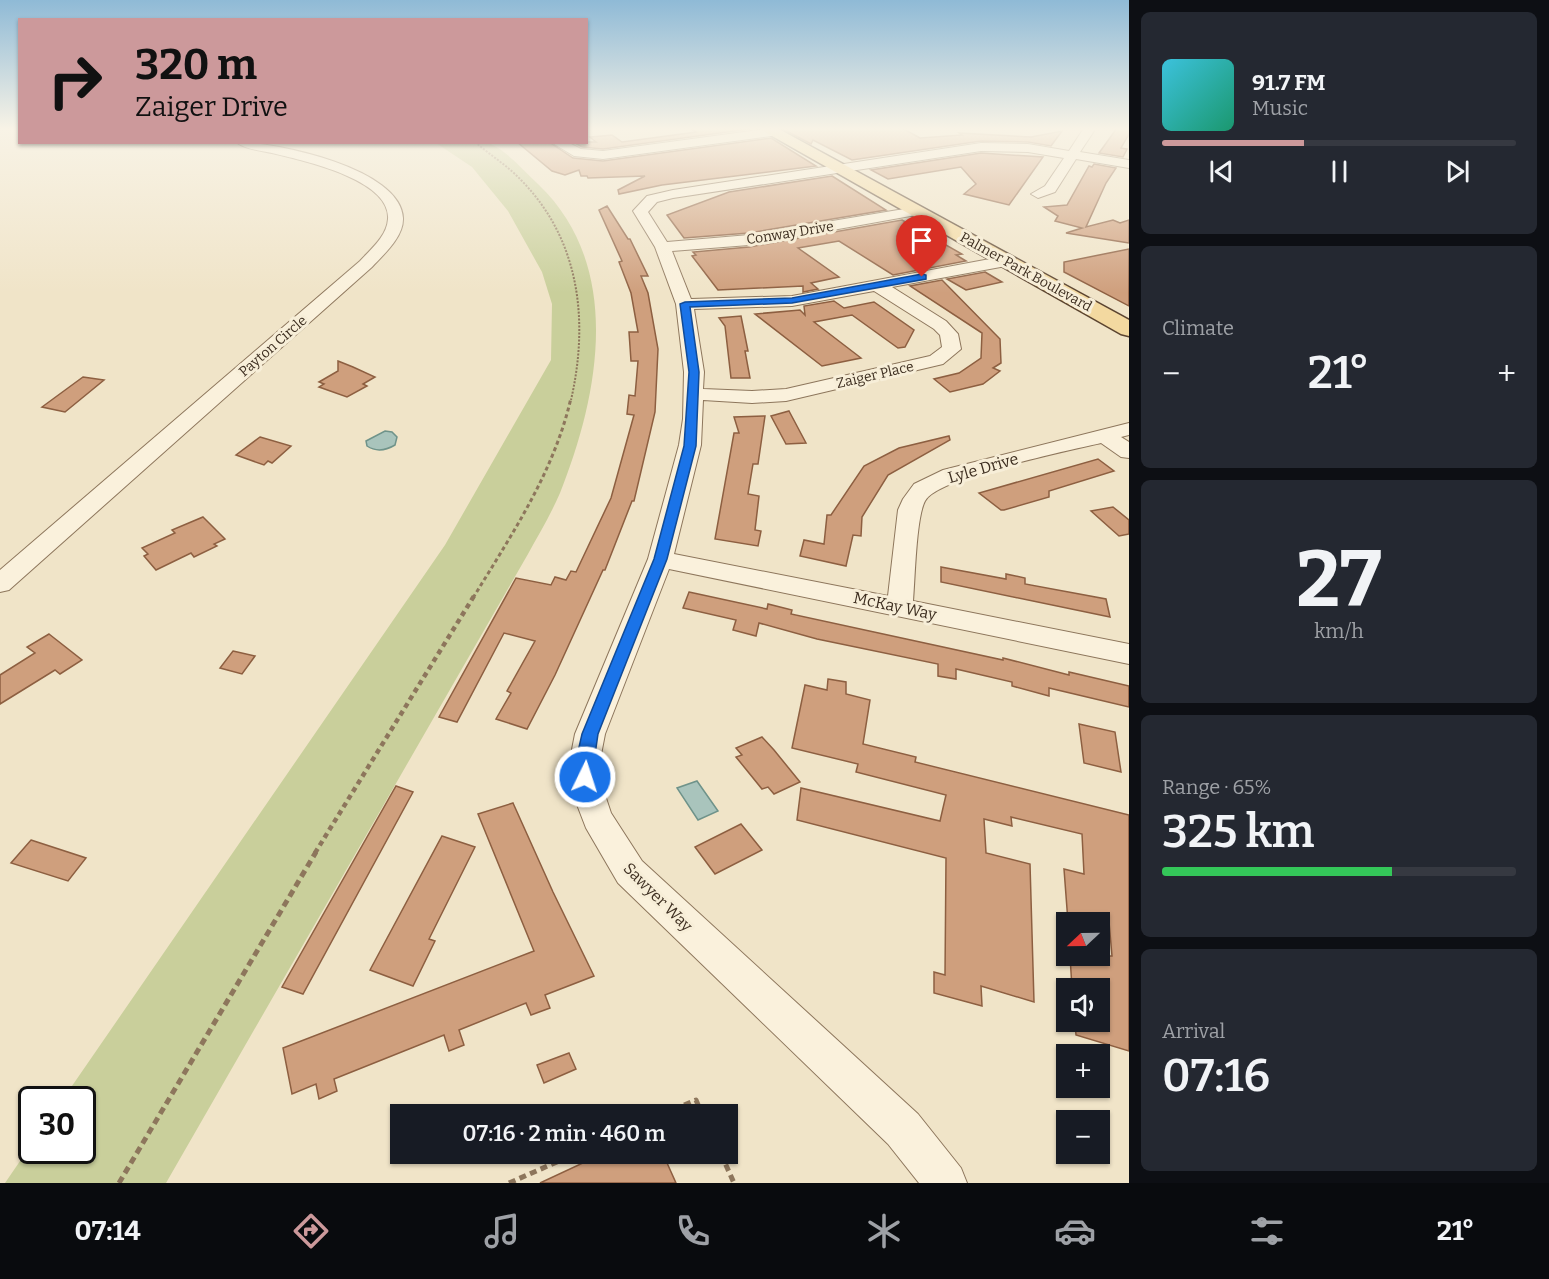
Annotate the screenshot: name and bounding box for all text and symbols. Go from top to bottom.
text: 320 m [135,40,257,90]
icon: right [36,42,114,120]
text: 91.7 FM [1252,69,1325,96]
text: Zaiger Drive [135,91,288,123]
text: Music [1252,96,1308,120]
icon: previous [1205,155,1238,188]
icon: pause [1323,155,1356,188]
icon: next [1441,155,1474,188]
pin [896,215,947,277]
street label: Conway Drive [745,218,835,248]
icon: arrive [905,224,938,257]
street label: Palmer Park Boulevard [957,229,1095,315]
street label: Payton Circle [235,312,311,380]
text: Climate [1162,316,1234,340]
text: 21° [1308,346,1370,400]
text: − [1162,354,1180,394]
text: + [1497,354,1516,394]
street label: Zaiger Place [835,358,915,392]
street label: Lyle Drive [946,449,1020,487]
text: 27 [1296,533,1382,627]
street label: McKay Way [852,588,939,624]
text: km/h [1314,619,1364,643]
position arrow [553,745,617,809]
text: Range · 65% [1162,775,1271,799]
text: 325 km [1162,805,1314,859]
street label: Sawyer Way [620,859,697,936]
north arrow [1056,912,1110,966]
map controls [1056,912,1110,1164]
button: sound [1056,978,1110,1032]
text: Arrival [1162,1019,1225,1043]
button: + [1056,1044,1110,1098]
text: 07:16 [1162,1049,1270,1103]
speed limit sign: 30 [18,1086,96,1164]
button: − [1056,1110,1110,1164]
text: 07:16 · 2 min · 460 m [463,1120,665,1147]
icon: directions [290,1210,332,1252]
icon: music [481,1210,523,1252]
icon: phone [672,1210,714,1252]
icon: climate [863,1210,905,1252]
icon: car [1054,1210,1096,1252]
icon: filters [1246,1210,1288,1252]
text: 07:14 [75,1215,141,1247]
text: 21° [1437,1215,1474,1247]

